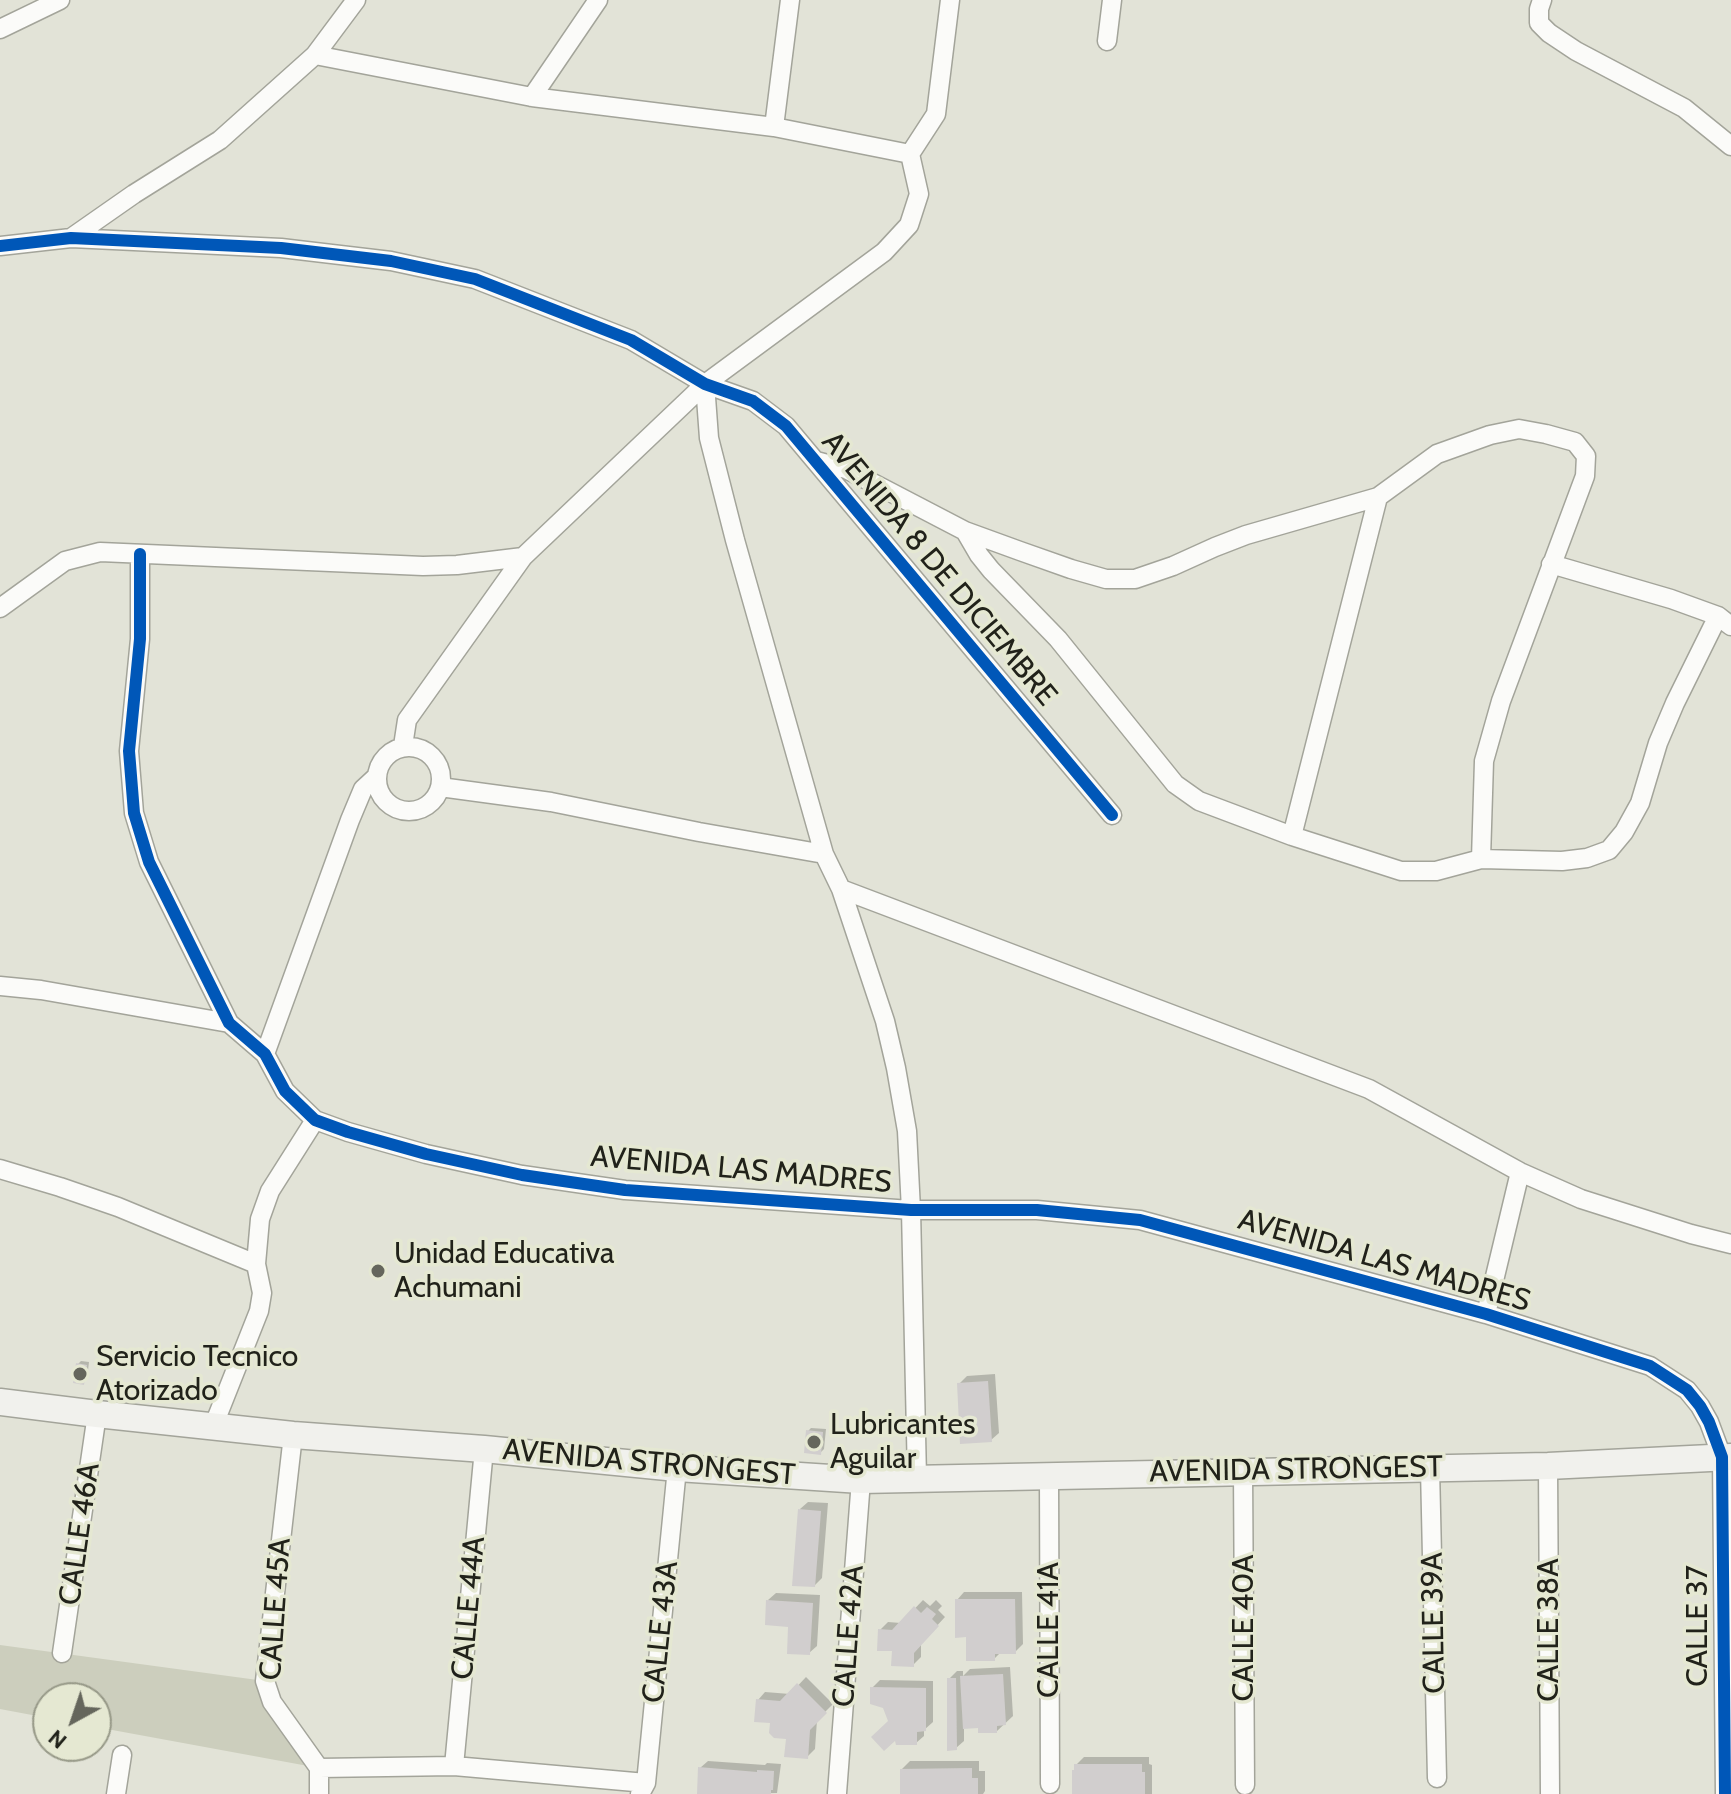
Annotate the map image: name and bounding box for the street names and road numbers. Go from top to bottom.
street label: AVENIDA 8 DE DICIEMBRE [814,425,1064,713]
street label: AVENIDA LAS MADRES [589,1139,893,1201]
street label: AVENIDA LAS MADRES [1234,1202,1534,1320]
street label: AVENIDA STRONGEST [501,1432,797,1494]
street label: AVENIDA STRONGEST [1149,1449,1443,1491]
street label: CALLE 46A [52,1461,108,1607]
street label: CALLE 44A [445,1535,493,1681]
street label: CALLE 45A [253,1537,299,1681]
street label: CALLE 39A [1415,1552,1453,1694]
street label: CALLE 40A [1226,1555,1262,1701]
street label: CALLE 38A [1531,1558,1567,1702]
street label: CALLE 43A [636,1559,686,1705]
street label: CALLE 41A [1031,1562,1067,1698]
street label: CALLE 42A [826,1564,872,1708]
street label: CALLE 37 [1680,1565,1716,1687]

